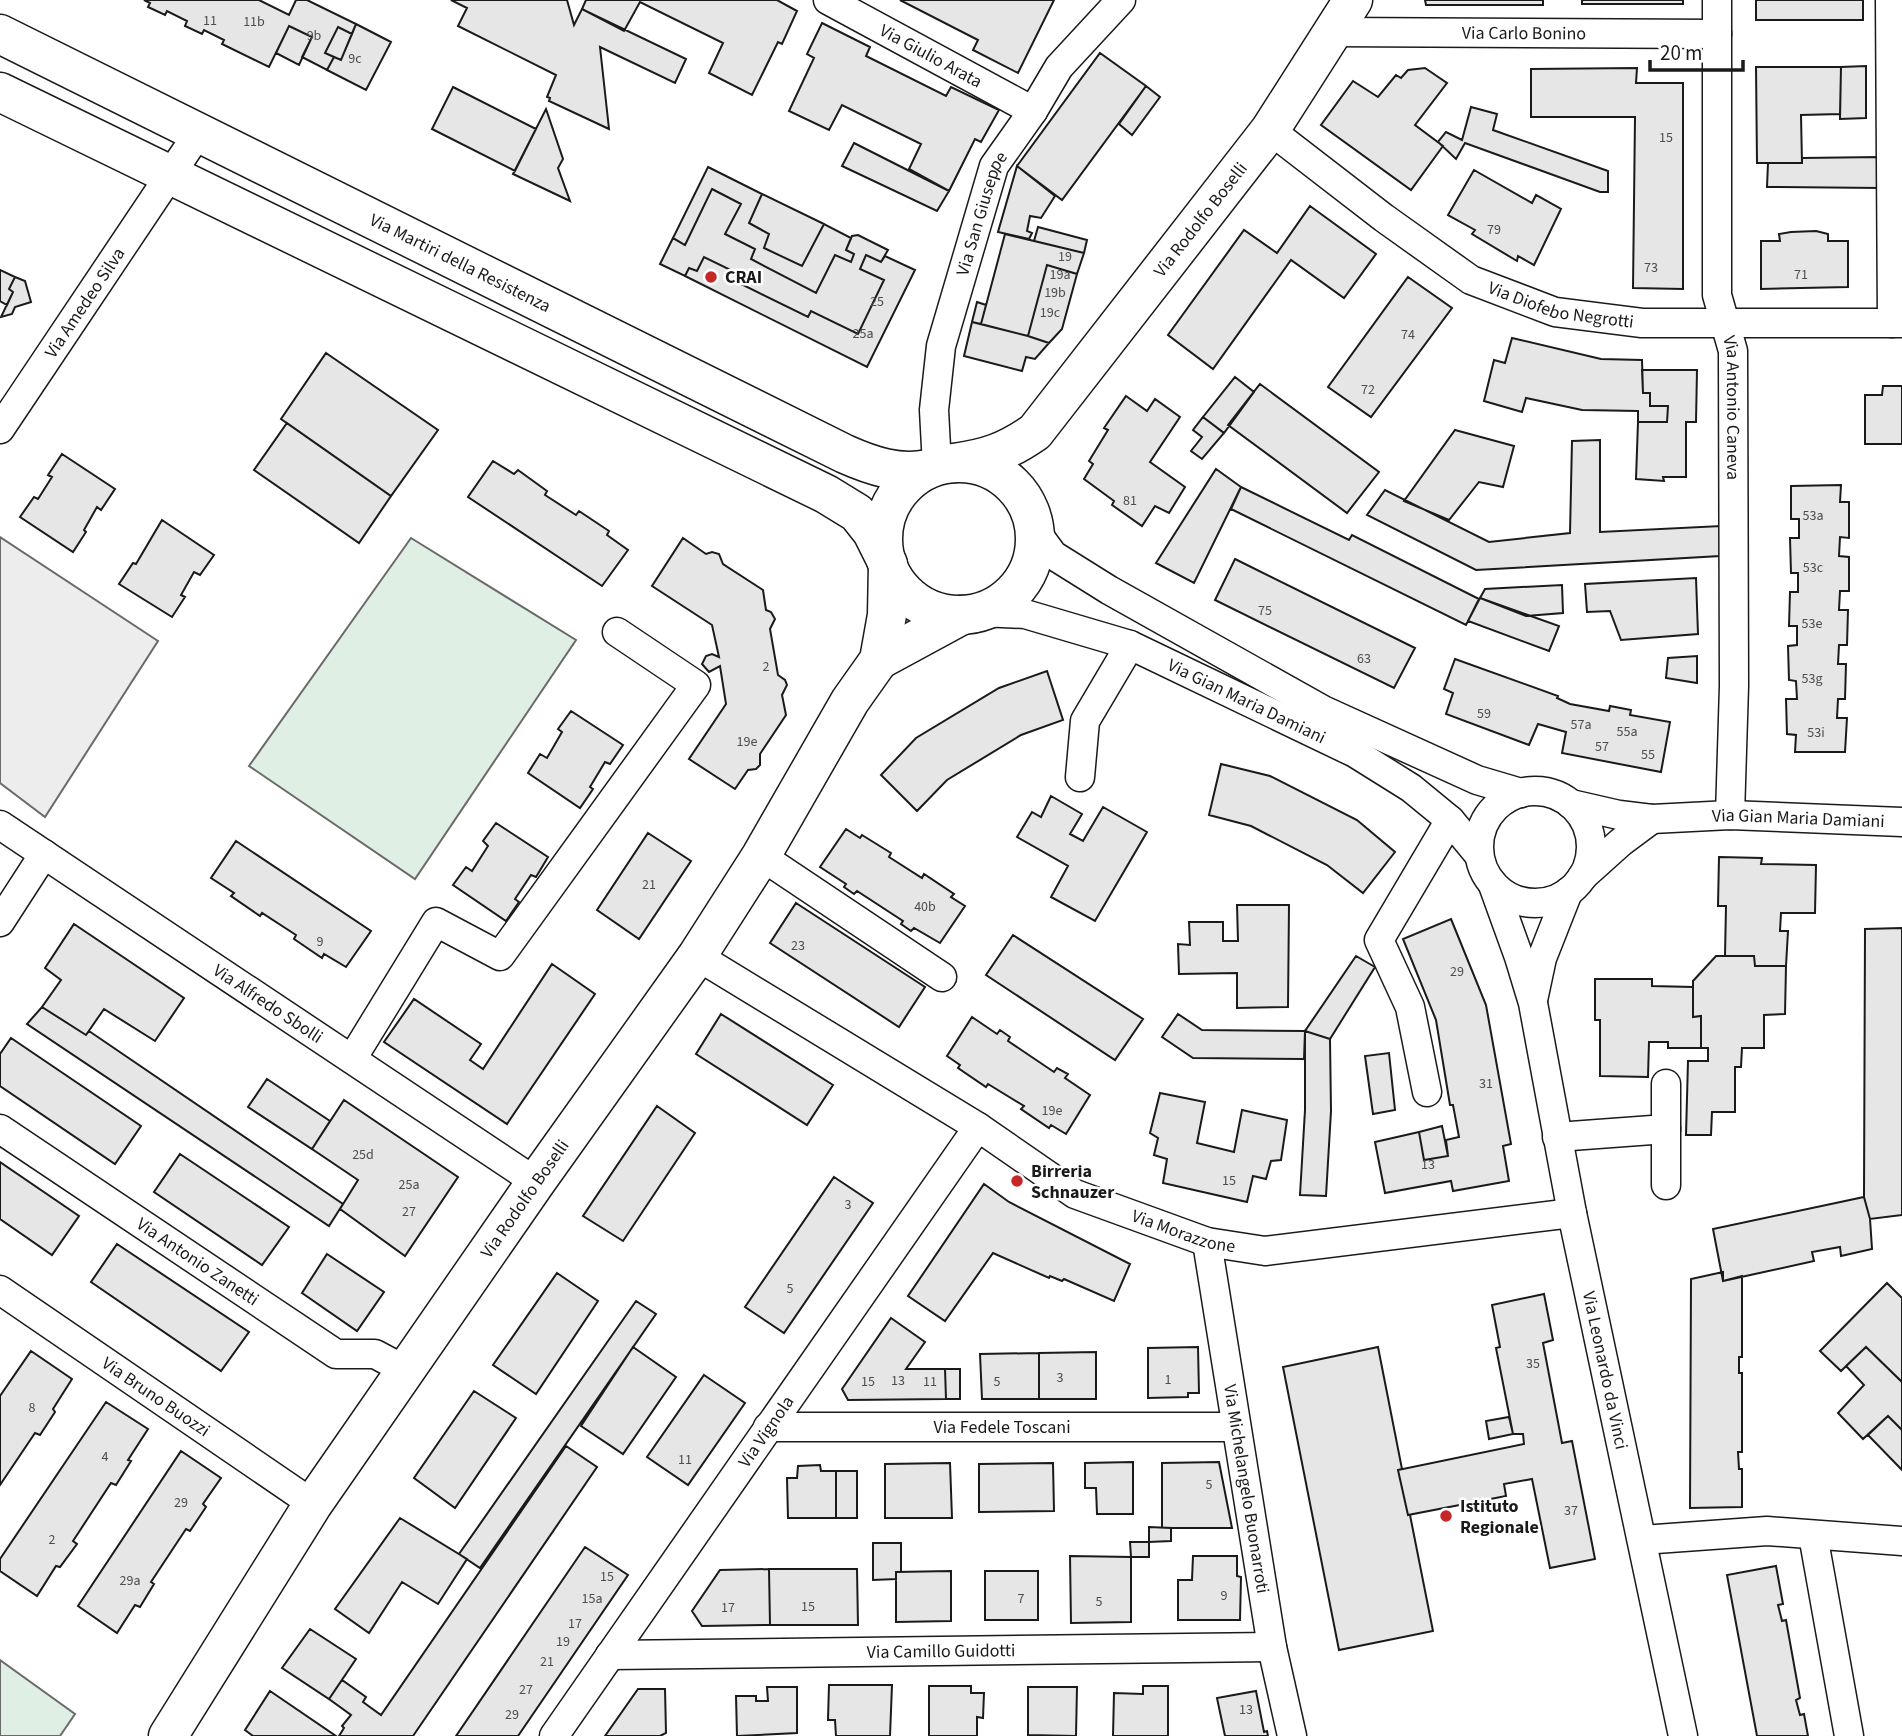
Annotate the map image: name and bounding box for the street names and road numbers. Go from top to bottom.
street label: Via Giulio Arata [875,18,987,94]
street label: Via Carlo Bonino [1462,20,1586,46]
street label: Via San Giuseppe [950,146,1013,279]
street label: Via Rodolfo Boselli [1148,157,1253,282]
street label: Via Martiri della Resistenza [365,207,555,318]
street label: Via Amedeo Silva [39,243,131,363]
street label: Via Diofebo Negrotti [1484,275,1635,334]
street label: Via Antonio Caneva [1717,333,1746,480]
street label: Via Gian Maria Damiani [1163,652,1330,750]
street label: Via Gian Maria Damiani [1711,802,1885,834]
street label: Via Alfredo Sbolli [208,958,328,1049]
street label: Via Rodolfo Boselli [475,1135,575,1263]
street label: Via Morazzone [1128,1203,1237,1259]
street label: Via Antonio Zanetti [132,1211,264,1312]
street label: Via Leonardo da Vinci [1576,1289,1634,1452]
street label: Via Bruno Buozzi [97,1351,215,1443]
street label: Via Michelangelo Buonarroti [1218,1382,1276,1595]
street label: Via Vignola [732,1391,800,1473]
street label: Via Fedele Toscani [933,1415,1071,1440]
street label: Via Camillo Guidotti [866,1638,1016,1664]

